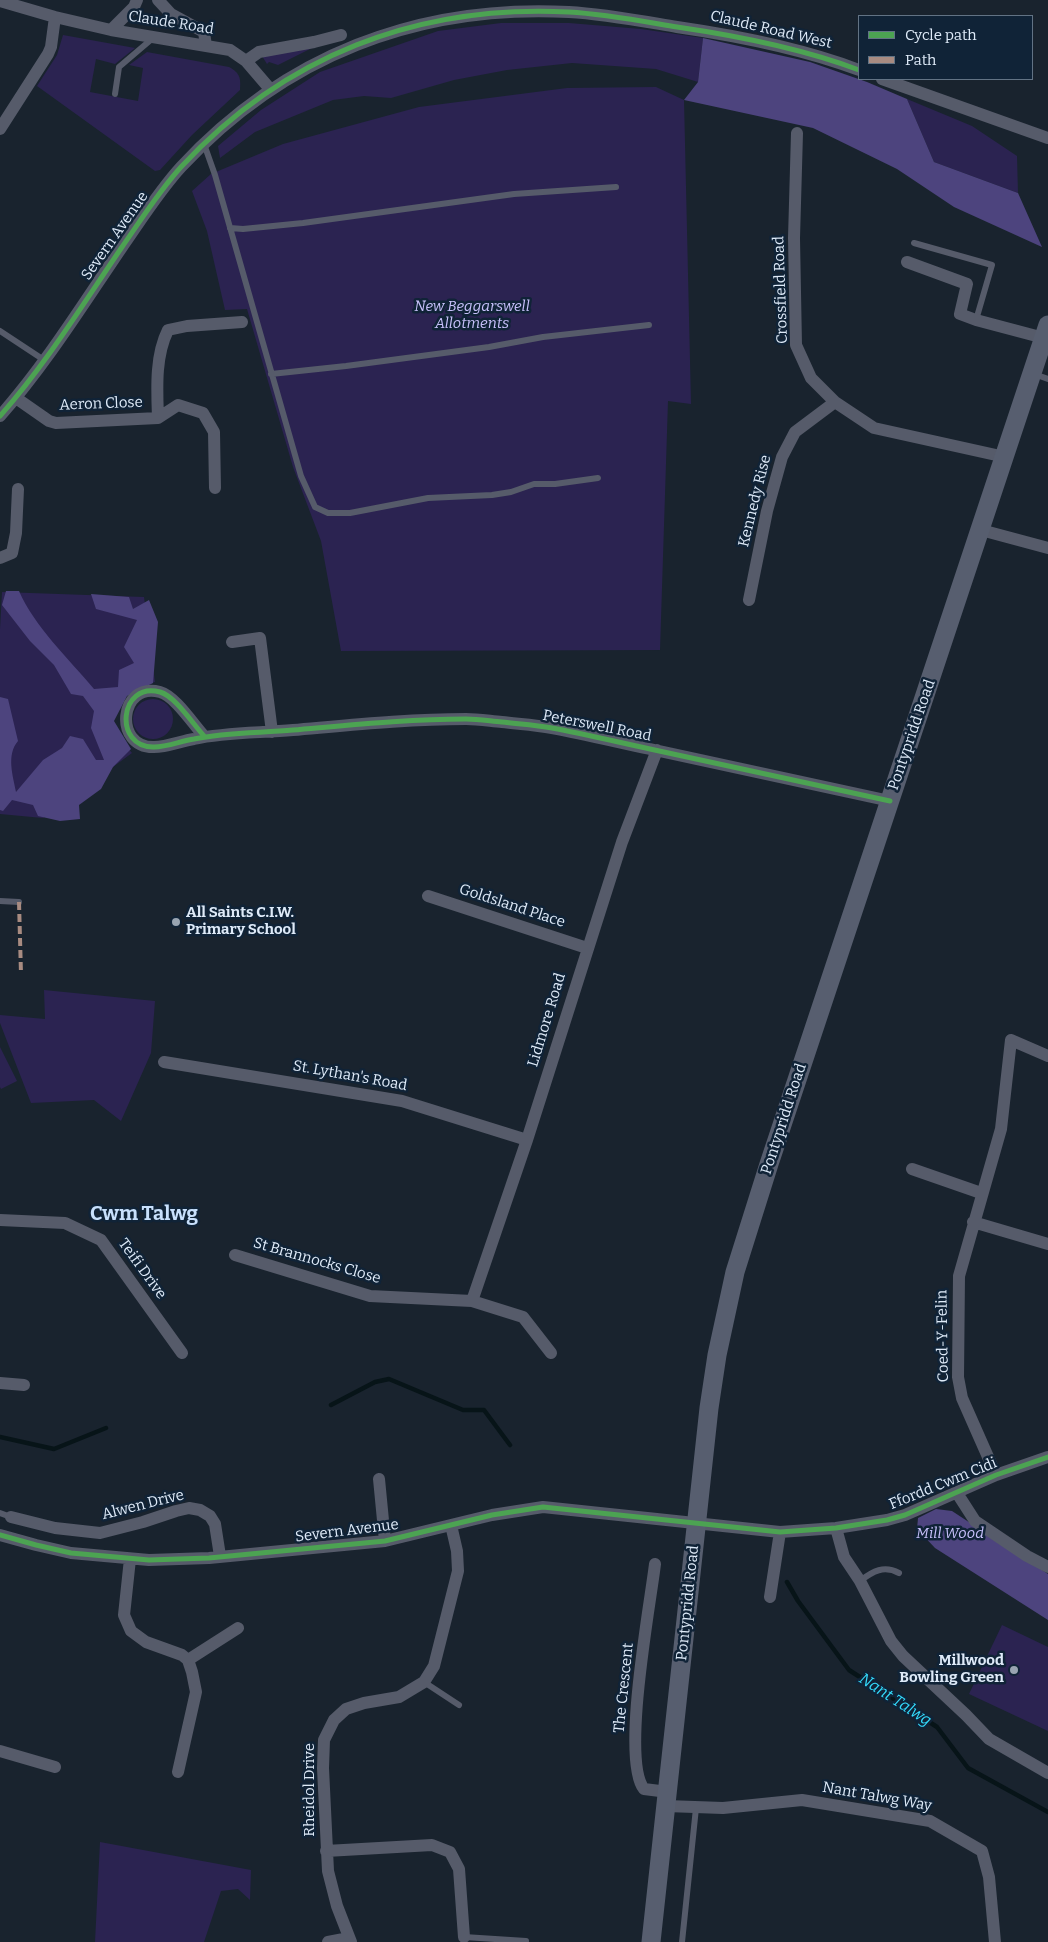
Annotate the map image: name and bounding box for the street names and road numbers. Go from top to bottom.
street label: Claude Road [127,7,215,39]
street label: Claude Road West [708,7,834,53]
street label: Severn Avenue [78,188,152,284]
street label: Crossfield Road [770,236,792,344]
street label: Aeron Close [59,394,143,414]
street label: Kennedy Rise [735,453,775,549]
street label: Pontypridd Road [885,677,939,793]
street label: Peterswell Road [541,707,653,745]
street label: Goldsland Place [457,880,567,932]
street label: Lidmore Road [524,971,570,1069]
street label: St. Lythan's Road [291,1057,409,1095]
street label: Pontypridd Road [758,1061,810,1177]
street label: St Brannocks Close [251,1234,383,1288]
street label: Teifi Drive [114,1235,170,1303]
street label: Coed-Y-Felin [933,1290,953,1382]
street label: Ffordd Cwm Cidi [886,1454,1000,1514]
street label: Alwen Drive [100,1486,186,1524]
street label: Severn Avenue [294,1516,400,1546]
street label: Pontypridd Road [673,1544,703,1662]
street label: The Crescent [610,1642,638,1734]
street label: Rheidol Drive [301,1743,319,1837]
street label: Nant Talwg Way [821,1779,933,1815]

